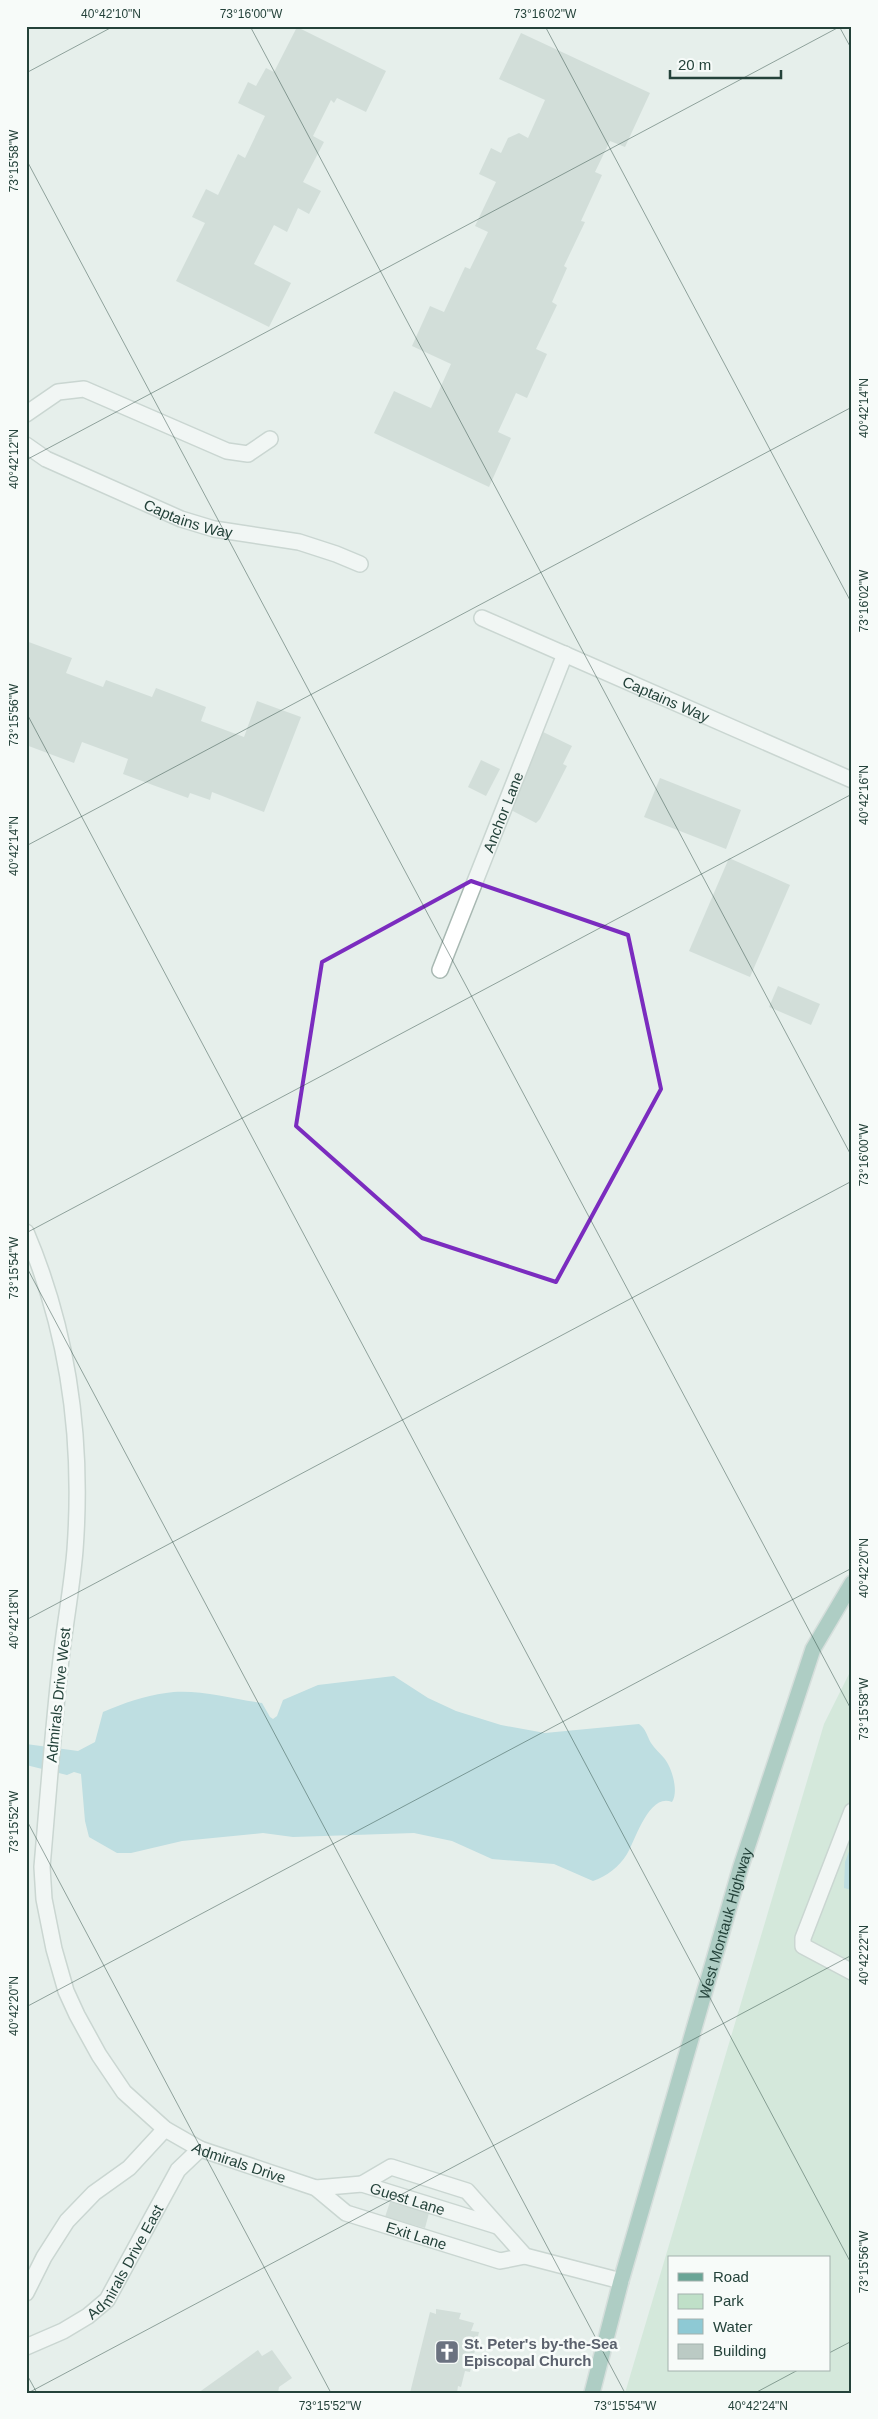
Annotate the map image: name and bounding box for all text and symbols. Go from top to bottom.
text: 40°42'10"N [81,7,141,21]
text: 73°16'00"W [220,7,283,21]
text: 73°16'02"W [514,7,577,21]
scale bar [670,48,782,80]
text: 20 m [678,56,711,73]
text: 73°15'58"W [7,129,21,192]
text: 40°42'14"N [857,378,871,438]
text: 40°42'12"N [7,429,21,489]
street label: Captains Way [141,495,234,540]
text: 73°16'02"W [857,569,871,632]
street label: Captains Way [620,672,713,725]
text: 73°15'56"W [7,683,21,746]
text: 40°42'16"N [857,765,871,825]
street label: Anchor Lane [479,769,526,855]
text: 40°42'14"N [7,816,21,876]
text: 73°16'00"W [857,1123,871,1186]
text: 73°15'54"W [7,1236,21,1299]
text: 40°42'20"N [857,1538,871,1598]
text: 40°42'18"N [7,1589,21,1649]
street label: Admirals Drive West [42,1626,74,1763]
text: 73°15'58"W [857,1677,871,1740]
text: 73°15'52"W [7,1790,21,1853]
street label: West Montauk Highway [694,1845,755,2001]
text: 40°42'22"N [857,1925,871,1985]
text: 40°42'20"N [7,1976,21,2036]
street label: Admirals Drive [189,2138,288,2186]
street label: Guest Lane [368,2179,447,2218]
street label: Admirals Drive East [83,2201,166,2322]
street label: Exit Lane [384,2218,449,2252]
text: 73°15'56"W [857,2230,871,2293]
legend [668,2256,830,2372]
text: Road [713,2268,749,2285]
text: Park [713,2292,744,2309]
text: Water [713,2318,752,2335]
place label: St. Peter's by-the-Sea Episcopal Church [464,2335,618,2369]
church icon: St. Peter's by-the-Sea Episcopal Church [434,2339,460,2365]
text: Building [713,2342,766,2359]
text: 73°15'52"W [299,2399,362,2413]
text: 73°15'54"W [594,2399,657,2413]
text: 40°42'24"N [728,2399,788,2413]

